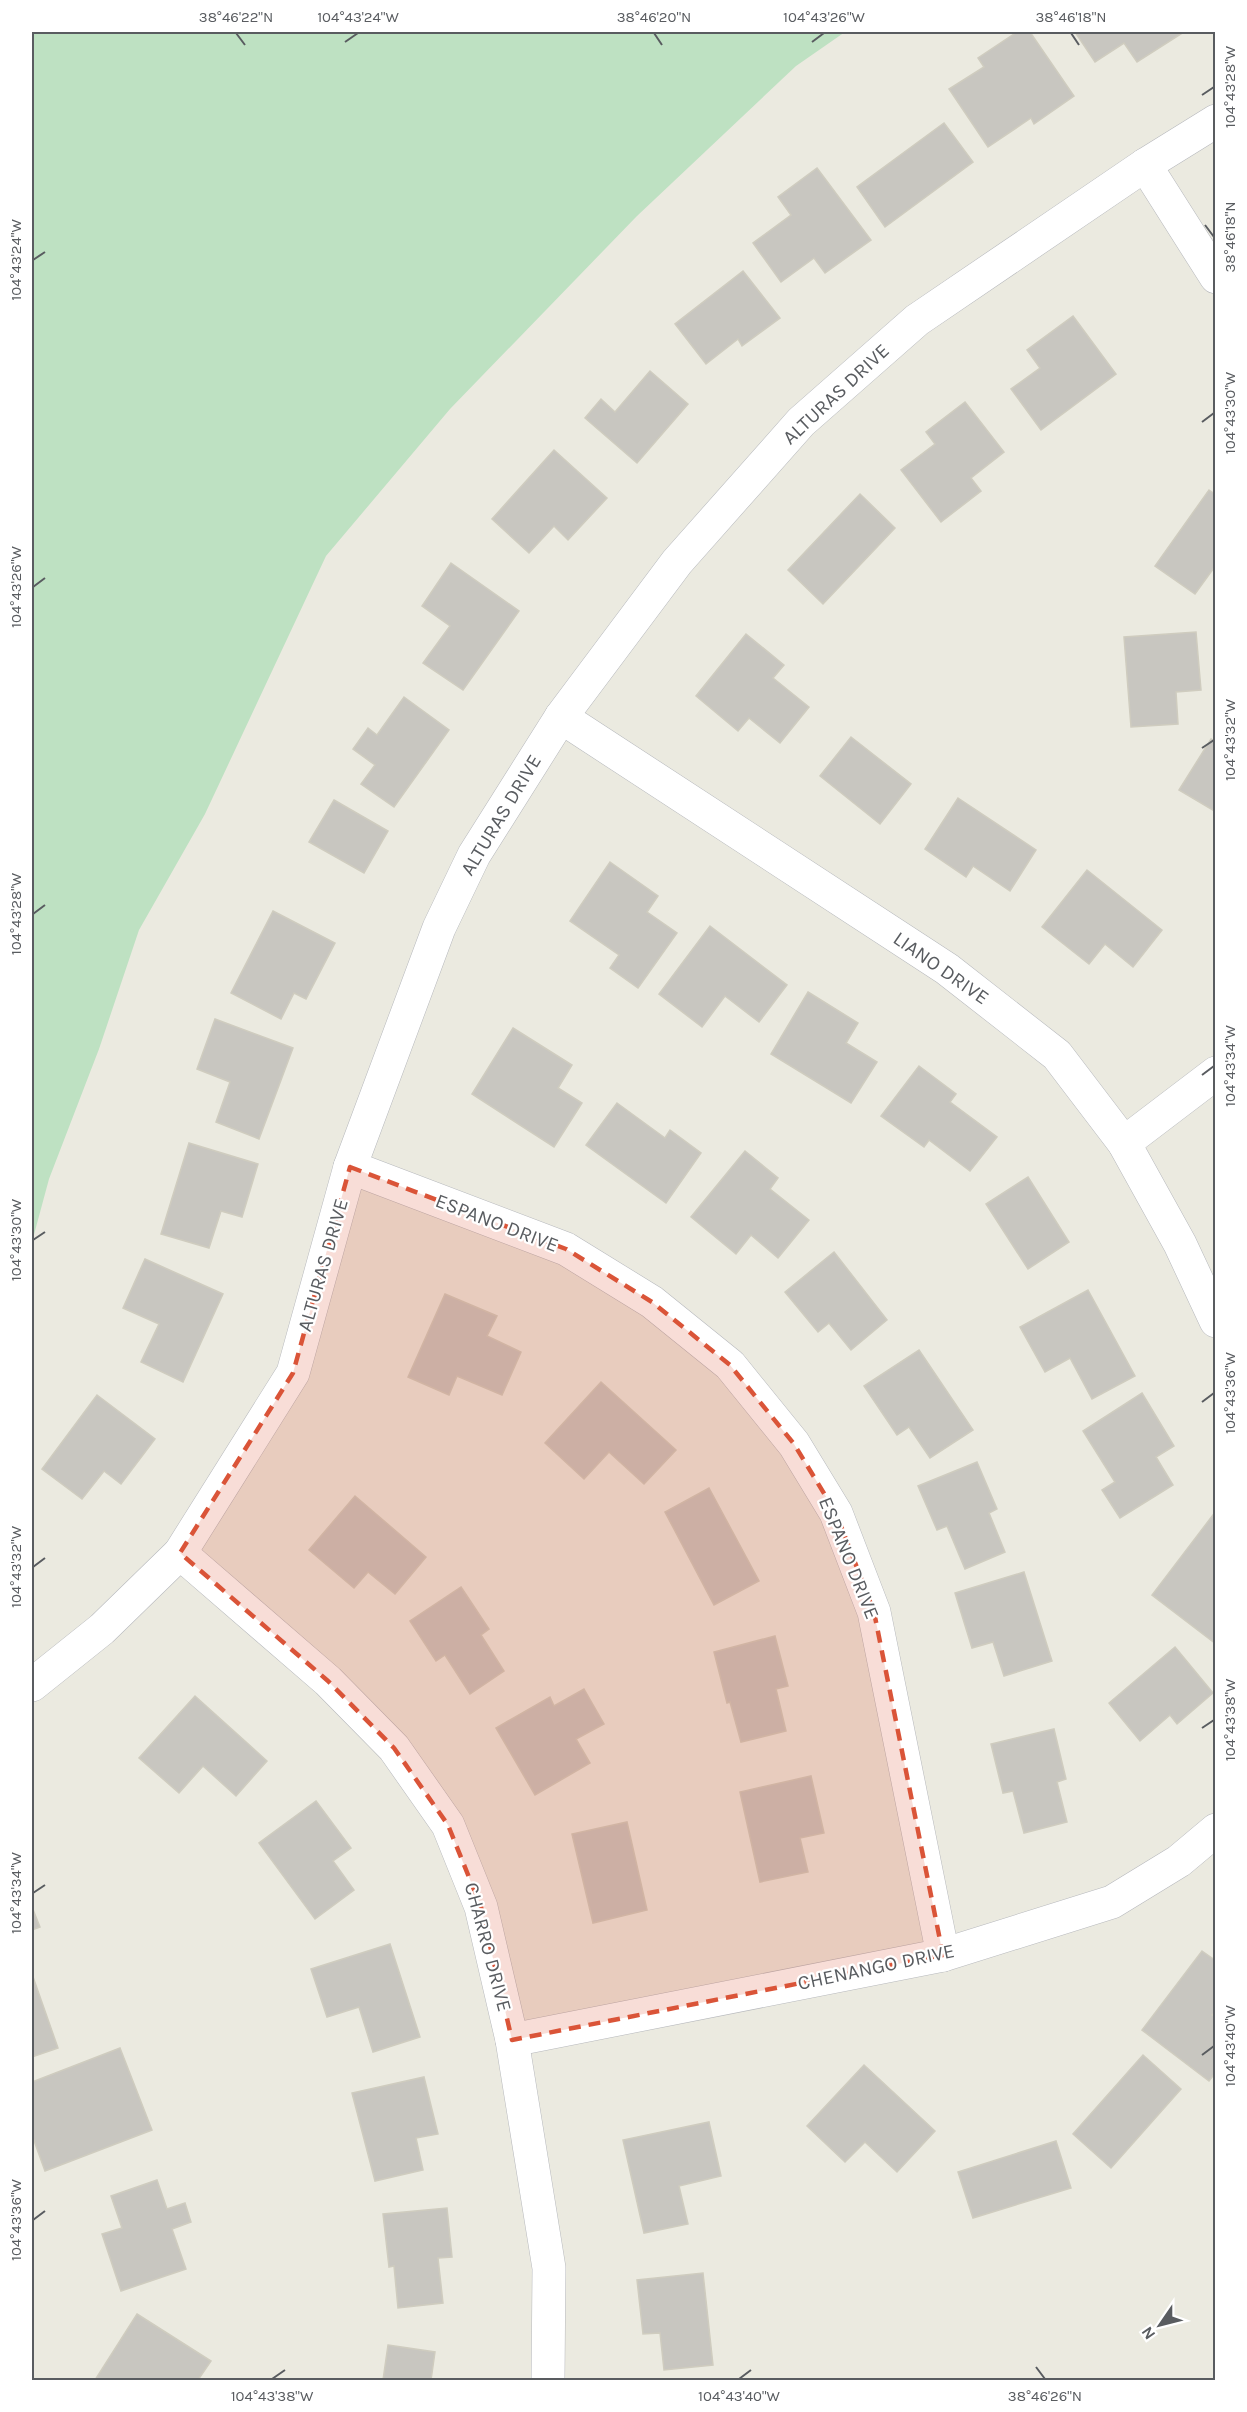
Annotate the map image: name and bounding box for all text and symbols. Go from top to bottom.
text: 38°46'22"N [199,8,273,26]
text: 104°43'24"W [317,8,399,26]
text: 38°46'20"N [617,8,691,26]
text: 104°43'26"W [783,8,866,26]
text: 38°46'18"N [1035,8,1107,26]
text: 104°43'28"W [1221,45,1239,128]
text: 38°46'18"N [1221,201,1239,273]
text: 104°43'24"W [7,219,25,301]
street label: ALTURAS DRIVE [778,339,894,449]
text: 104°43'30"W [1221,371,1239,454]
text: 104°43'26"W [7,545,25,628]
text: 104°43'32"W [1221,698,1239,781]
street label: ALTURAS DRIVE [456,750,546,880]
text: 104°43'28"W [7,872,25,955]
street label: LIANO DRIVE [889,927,993,1009]
text: 104°43'34"W [1221,1024,1239,1107]
street label: ESPANO DRIVE [432,1189,562,1257]
street label: ALTURAS DRIVE [293,1196,353,1334]
text: 104°43'30"W [7,1198,25,1281]
text: 104°43'36"W [1221,1351,1239,1434]
street label: ESPANO DRIVE [814,1493,884,1623]
text: 104°43'32"W [7,1525,25,1608]
text: 104°43'38"W [1221,1678,1239,1761]
text: 104°43'34"W [7,1851,25,1934]
street label: CHARRO DRIVE [460,1880,516,2014]
street label: CHENANGO DRIVE [795,1939,957,1995]
text: 104°43'40"W [1221,2004,1239,2087]
text: 104°43'36"W [7,2178,25,2261]
north arrow [1130,2295,1190,2355]
text: N [1137,2323,1159,2343]
text: 104°43'38"W [231,2387,314,2405]
text: 104°43'40"W [698,2387,781,2405]
text: 38°46'26"N [1008,2387,1082,2405]

